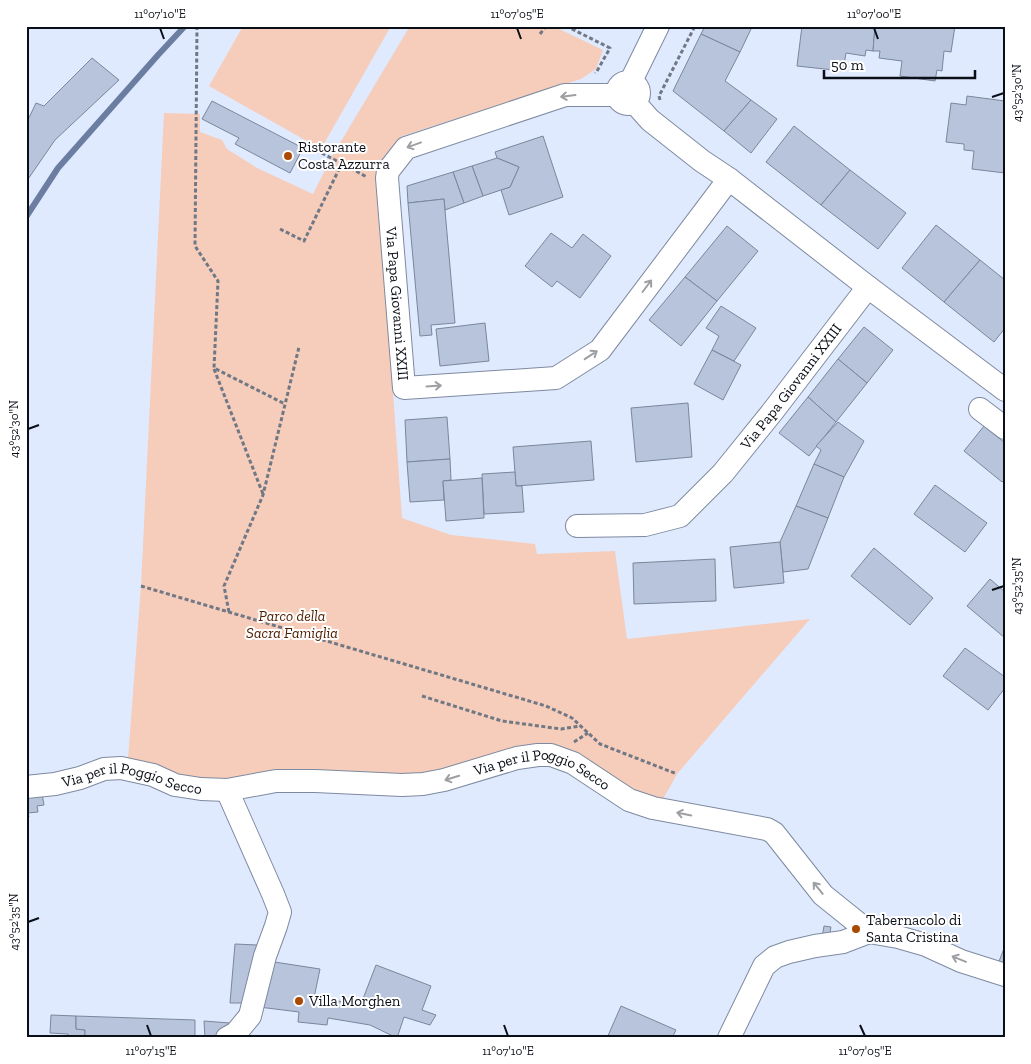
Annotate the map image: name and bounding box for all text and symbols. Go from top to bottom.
text: 11°07'10"E [134,7,186,21]
text: 11°07'05"E [490,7,544,21]
text: 11°07'00"E [847,7,901,21]
scale bar [824,48,975,80]
text: 50 m [831,56,864,74]
text: 43°52'30"N [1010,64,1024,122]
one-way arrow [561,91,577,101]
place label: Ristorante Costa Azzurra [298,138,390,173]
one-way arrow [407,141,422,150]
marker: Ristorante Costa Azzurra [282,150,294,162]
street label: Via Papa Giovanni XXIII [382,225,412,381]
one-way arrow [642,279,652,293]
street label: Via Papa Giovanni XXIII [736,320,846,454]
one-way arrow [584,350,598,361]
one-way arrow [426,381,442,390]
text: 43°52'30"N [7,400,21,458]
text: 43°52'35"N [1010,557,1024,615]
park label: Parco della Sacra Famiglia [246,607,338,642]
street label: Via per il Poggio Secco [470,746,614,794]
street label: Via per il Poggio Secco [59,759,203,798]
one-way arrow [444,774,460,784]
one-way arrow [677,808,693,818]
one-way arrow [812,881,823,894]
text: 43°52'35"N [7,893,21,951]
place label: Tabernacolo di Santa Cristina [866,911,961,946]
marker: Tabernacolo di Santa Cristina [850,923,862,935]
one-way arrow [952,954,967,963]
place label: Villa Morghen [308,992,401,1010]
marker: Villa Morghen [293,995,305,1007]
text: 11°07'15"E [126,1044,176,1058]
text: 11°07'10"E [482,1044,534,1058]
text: 11°07'05"E [838,1044,892,1058]

